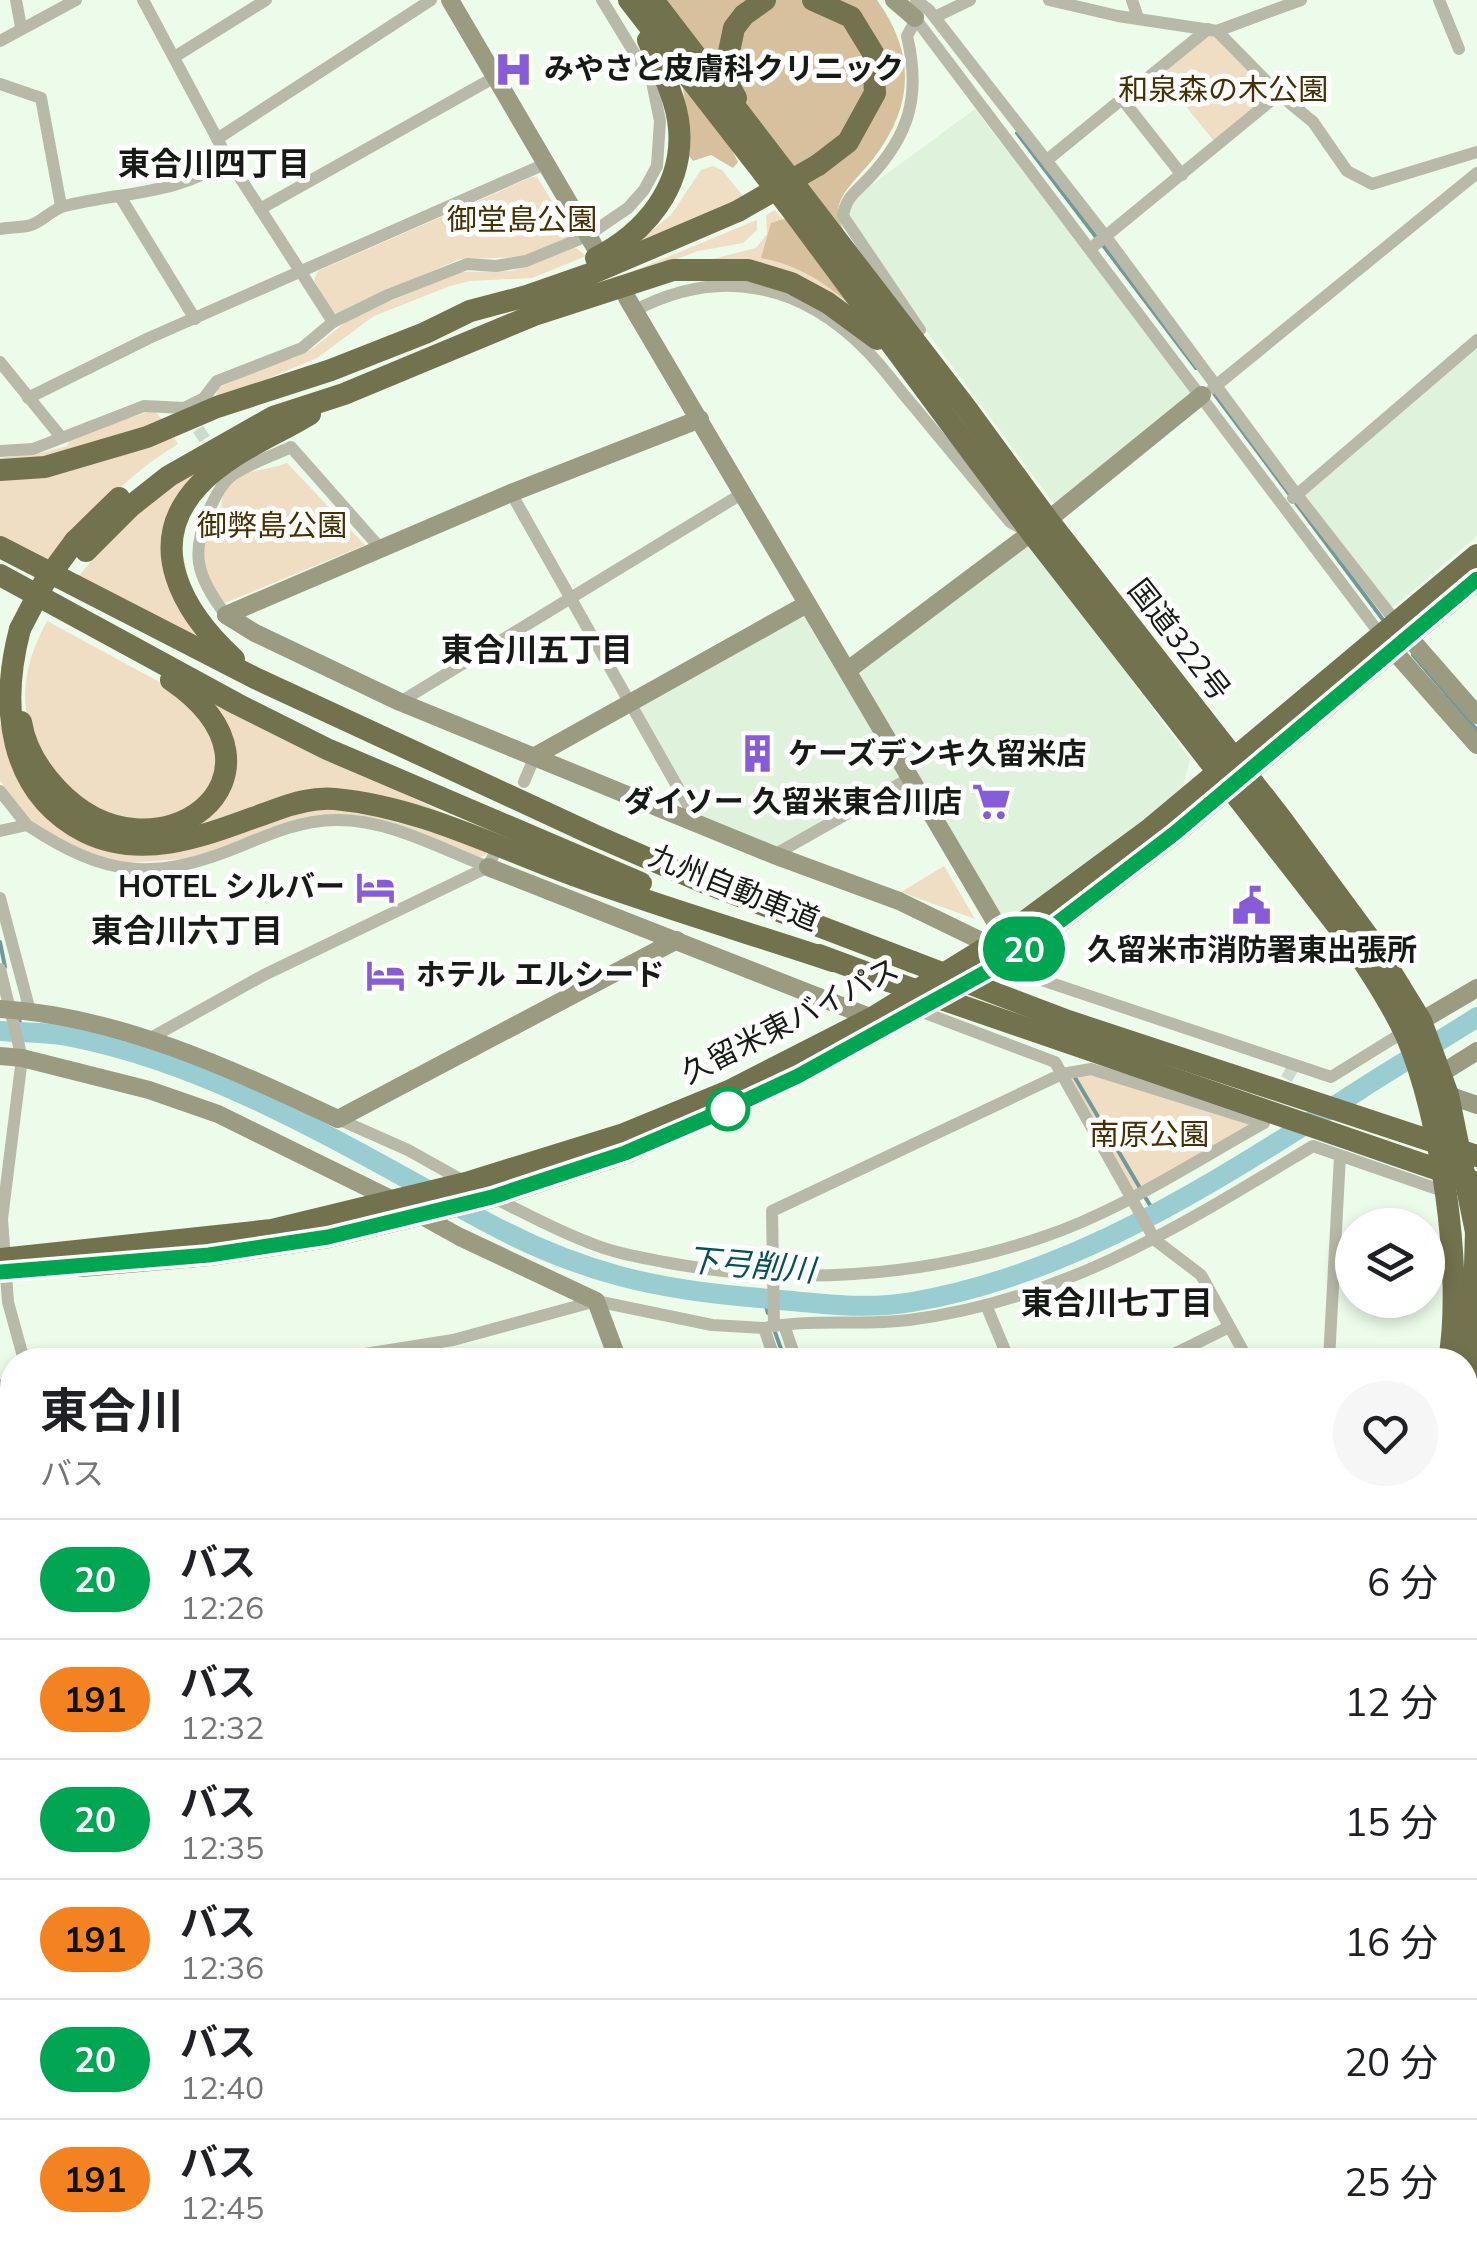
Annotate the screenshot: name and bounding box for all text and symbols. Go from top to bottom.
hospital icon: みやさと皮膚科クリニック [493,48,535,90]
place label: みやさと皮膚科クリニック [544,49,904,87]
park label: 和泉森の木公園 [1118,70,1328,108]
district label: 東合川四丁目 [118,143,310,183]
park label: 御堂島公園 [447,200,597,238]
park label: 御弊島公園 [197,506,347,544]
street label: 国道322号 [1120,571,1239,708]
district label: 東合川五丁目 [441,629,633,669]
building icon: ケーズデンキ久留米店 [737,733,779,775]
place label: ケーズデンキ久留米店 [788,734,1087,772]
supermarket icon: ダイソー 久留米東合川店 [971,781,1013,823]
place label: ダイソー 久留米東合川店 [624,782,962,820]
street label: 九州自動車道 [644,836,825,938]
hotel icon: HOTEL シルバー [354,866,396,908]
place label: HOTEL シルバー [118,867,345,905]
public building icon: 久留米市消防署東出張所 [1231,885,1273,927]
district label: 東合川六丁目 [91,910,283,950]
line badge: 20 [979,916,1069,982]
text: 20 [1003,927,1045,971]
place label: 久留米市消防署東出張所 [1087,930,1417,968]
street label: 久留米東バイパス [674,949,905,1091]
hotel icon: ホテル エルシード [365,954,407,996]
place label: ホテル エルシード [416,955,664,993]
unlabelled marker [707,1088,749,1130]
park label: 南原公園 [1089,1115,1209,1153]
map controls [1335,1208,1445,1318]
button: layers [1335,1208,1445,1318]
water label: 下弓削川 [686,1239,820,1290]
district label: 東合川七丁目 [1021,1282,1213,1322]
text: 東合川 [40,1380,184,1440]
button: heart [1333,1381,1438,1486]
text: バス [40,1453,104,1493]
text: バス [180,1538,256,1586]
text: 20 [74,1557,116,1601]
text: 6 分 [1367,1558,1438,1606]
text: 12:26 [180,1587,264,1627]
text: バス [180,1658,256,1706]
text: 191 [63,1677,127,1721]
text: 12 分 [1344,1678,1438,1726]
text: 12:32 [180,1707,264,1747]
text: バス [180,1778,256,1826]
text: 20 [74,1797,116,1841]
text: 15 分 [1344,1798,1438,1846]
text: 12:35 [180,1827,264,1867]
text: バス [180,1898,256,1946]
text: 191 [63,1917,127,1961]
text: 16 分 [1344,1918,1438,1966]
text: 12:36 [180,1947,264,1987]
text: バス [180,2018,256,2066]
text: 20 [74,2037,116,2081]
text: 20 分 [1344,2038,1438,2086]
text: 12:40 [180,2067,264,2107]
text: バス [180,2138,256,2186]
text: 191 [63,2157,127,2201]
text: 25 分 [1344,2158,1438,2206]
text: 12:45 [180,2187,264,2227]

